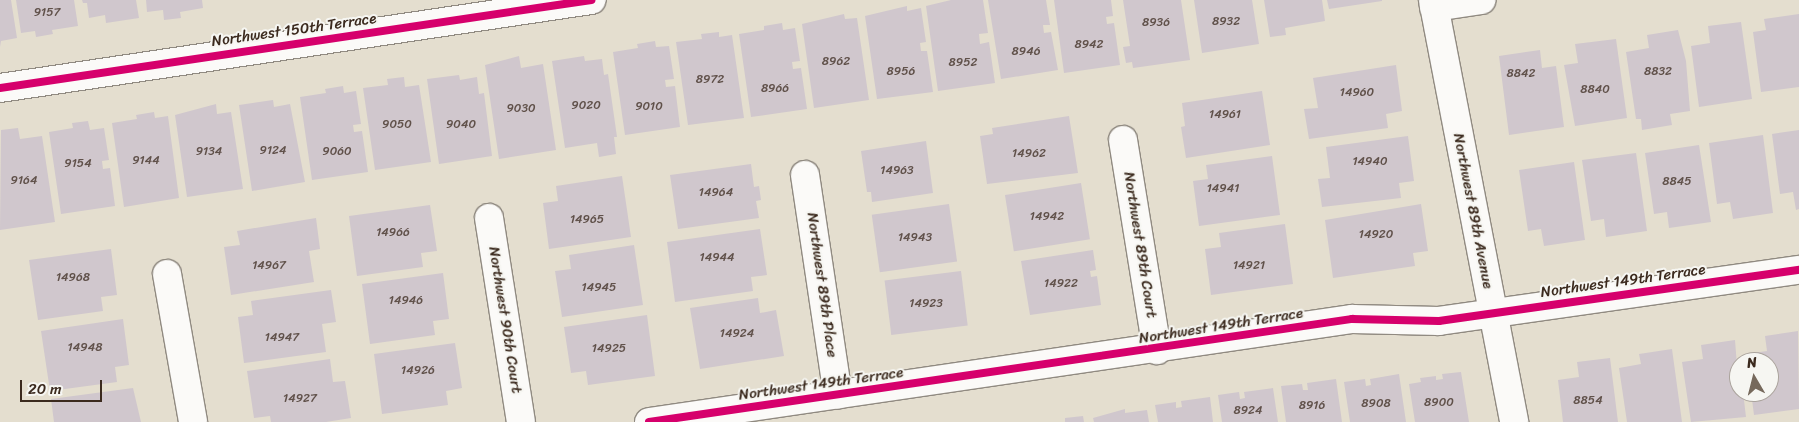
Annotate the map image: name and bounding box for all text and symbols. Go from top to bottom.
house number: 9157 [34,6,60,20]
street label: Northwest 150th Terrace [210,10,378,50]
house number: 8932 [1212,15,1240,29]
house number: 8936 [1142,16,1170,30]
house number: 8942 [1074,38,1104,52]
house number: 8946 [1012,45,1040,59]
house number: 8962 [822,55,850,69]
house number: 8952 [949,56,977,70]
house number: 8956 [887,65,915,79]
house number: 8832 [1644,65,1672,79]
house number: 8842 [1507,67,1535,81]
house number: 8972 [696,73,724,87]
house number: 8966 [761,82,789,96]
house number: 8840 [1580,83,1610,97]
house number: 14960 [1340,86,1374,100]
house number: 9020 [571,99,601,113]
house number: 9010 [635,100,663,114]
house number: 9030 [506,102,536,116]
house number: 14961 [1209,108,1241,122]
house number: 9050 [382,118,412,132]
house number: 9040 [446,118,476,132]
street label: Northwest 89th Avenue [1449,132,1497,290]
house number: 9124 [260,144,286,158]
house number: 9134 [196,145,222,159]
house number: 9060 [322,145,352,159]
house number: 14962 [1012,147,1046,161]
house number: 9144 [132,154,160,168]
house number: 14940 [1352,155,1388,169]
house number: 9154 [64,157,92,171]
house number: 14963 [880,164,914,178]
street label: Northwest 89th Court [1120,171,1160,319]
house number: 9164 [11,174,37,188]
house number: 8845 [1662,175,1692,189]
house number: 14941 [1207,182,1239,196]
house number: 14964 [699,186,733,200]
house number: 14942 [1030,210,1064,224]
street label: Northwest 89th Place [803,211,841,359]
house number: 14965 [570,213,604,227]
house number: 14966 [376,226,410,240]
house number: 14920 [1359,228,1393,242]
house number: 14943 [898,231,932,245]
street label: Northwest 90th Court [485,245,525,395]
house number: 14944 [699,251,735,265]
house number: 14967 [252,259,286,273]
house number: 14921 [1233,259,1265,273]
street label: Northwest 149th Terrace [1540,261,1706,301]
house number: 14968 [56,271,90,285]
house number: 14922 [1044,277,1078,291]
house number: 14945 [582,281,616,295]
house number: 14946 [389,294,423,308]
house number: 14923 [909,297,943,311]
street label: Northwest 149th Terrace [1138,304,1304,348]
house number: 14924 [720,327,754,341]
house number: 14947 [265,331,299,345]
house number: 14948 [68,341,102,355]
house number: 14925 [592,342,626,356]
text: N [1745,350,1759,376]
north arrow [1729,352,1779,402]
house number: 14926 [401,364,435,378]
street label: Northwest 149th Terrace [738,364,904,404]
scale bar [22,370,105,402]
text: 20 m [28,376,62,402]
house number: 14927 [283,392,317,406]
house number: 8854 [1573,394,1603,408]
house number: 8900 [1424,396,1454,410]
house number: 8908 [1361,397,1391,411]
house number: 8916 [1299,399,1325,413]
house number: 8924 [1233,404,1263,418]

